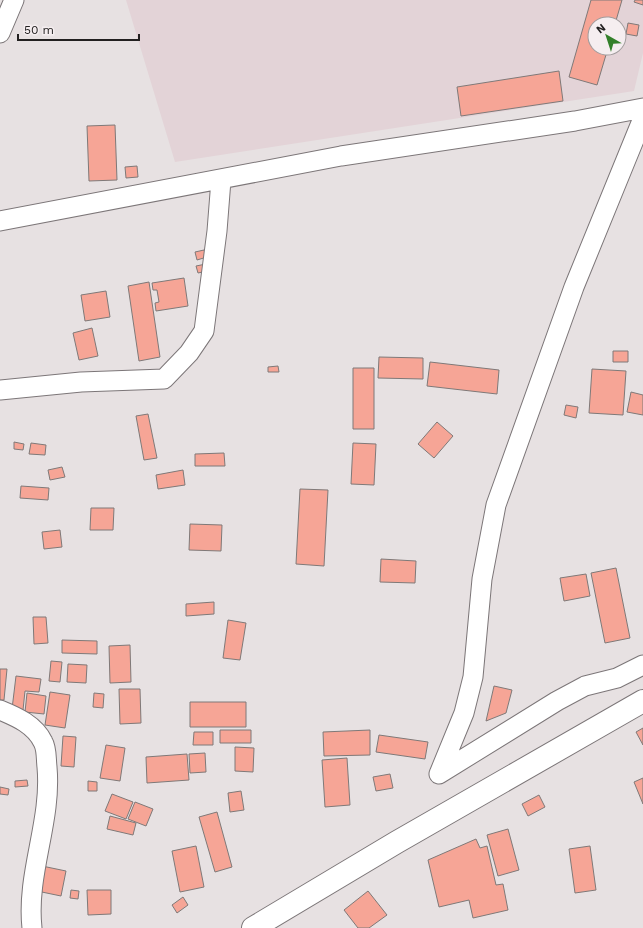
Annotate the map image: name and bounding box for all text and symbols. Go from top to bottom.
scale bar [18,16,139,42]
north arrow [587,16,627,56]
text: N [594,21,608,36]
text: 50 m [24,23,54,37]

